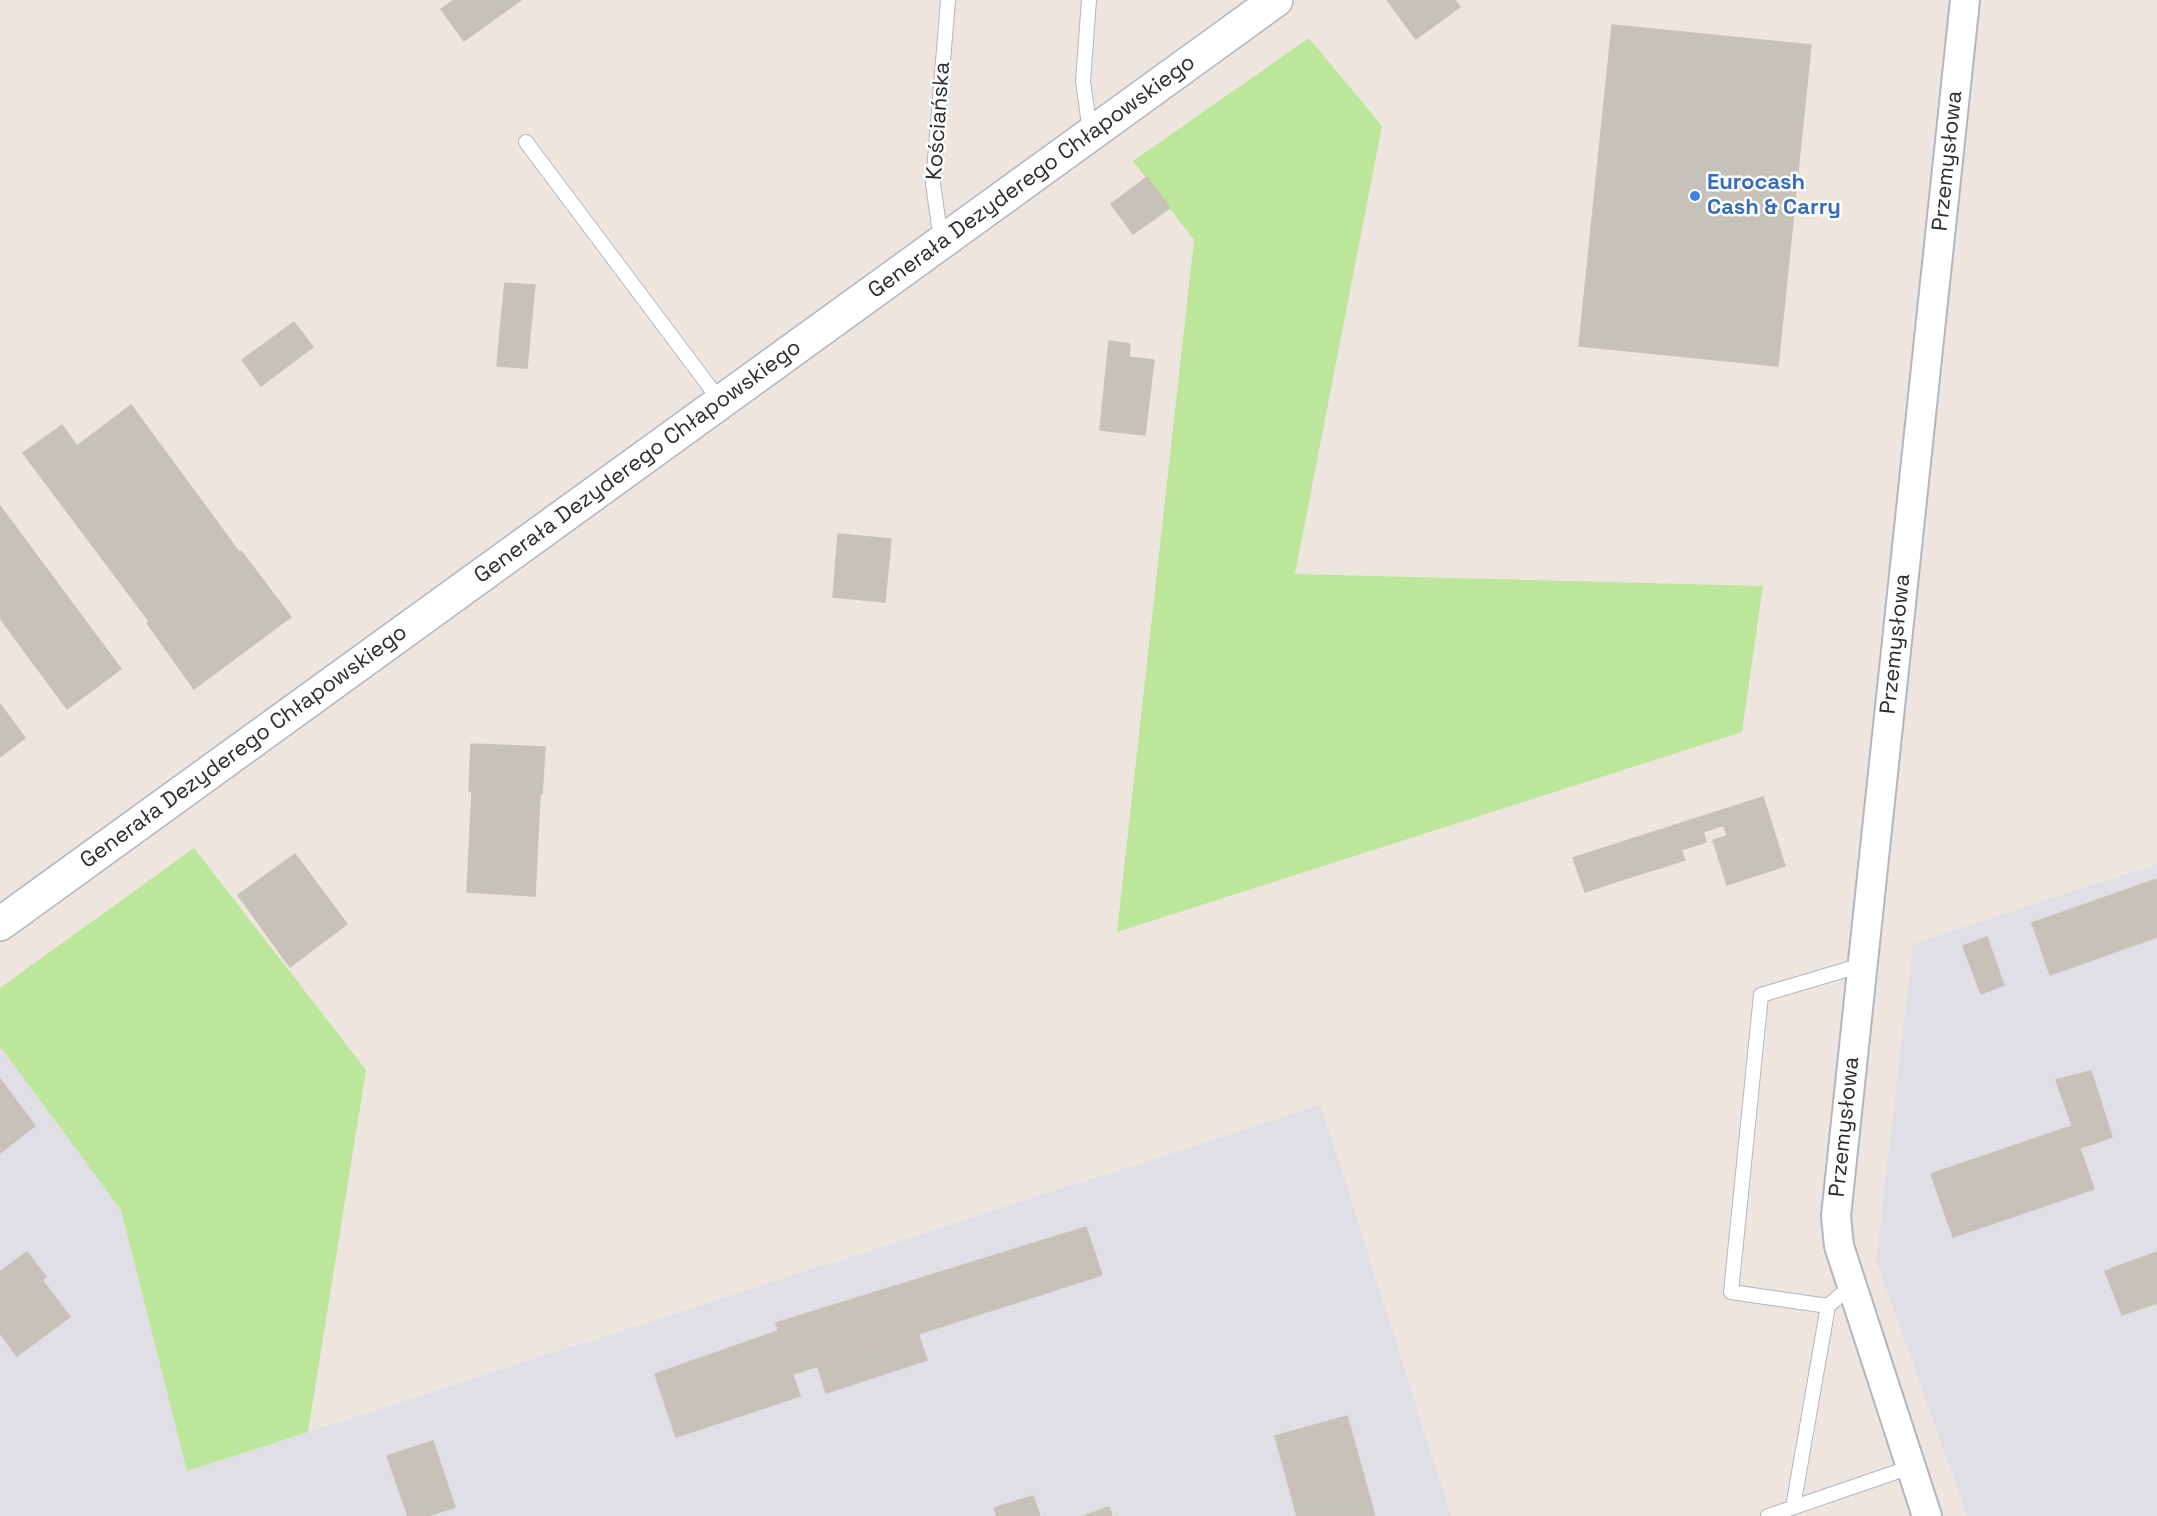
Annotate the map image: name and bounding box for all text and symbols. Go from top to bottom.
street label: Generała Dezyderego Chłapowskiego [863,49,1201,305]
street label: Kościańska [922,61,956,181]
street label: Przemysłowa [1928,90,1968,232]
place label: Eurocash Cash & Carry [1707,170,1841,222]
marker: Eurocash Cash & Carry [1688,189,1702,203]
street label: Generała Dezyderego Chłapowskiego [469,334,807,590]
street label: Przemysłowa [1876,573,1916,715]
street label: Generała Dezyderego Chłapowskiego [75,619,413,875]
street label: Przemysłowa [1825,1056,1865,1198]

